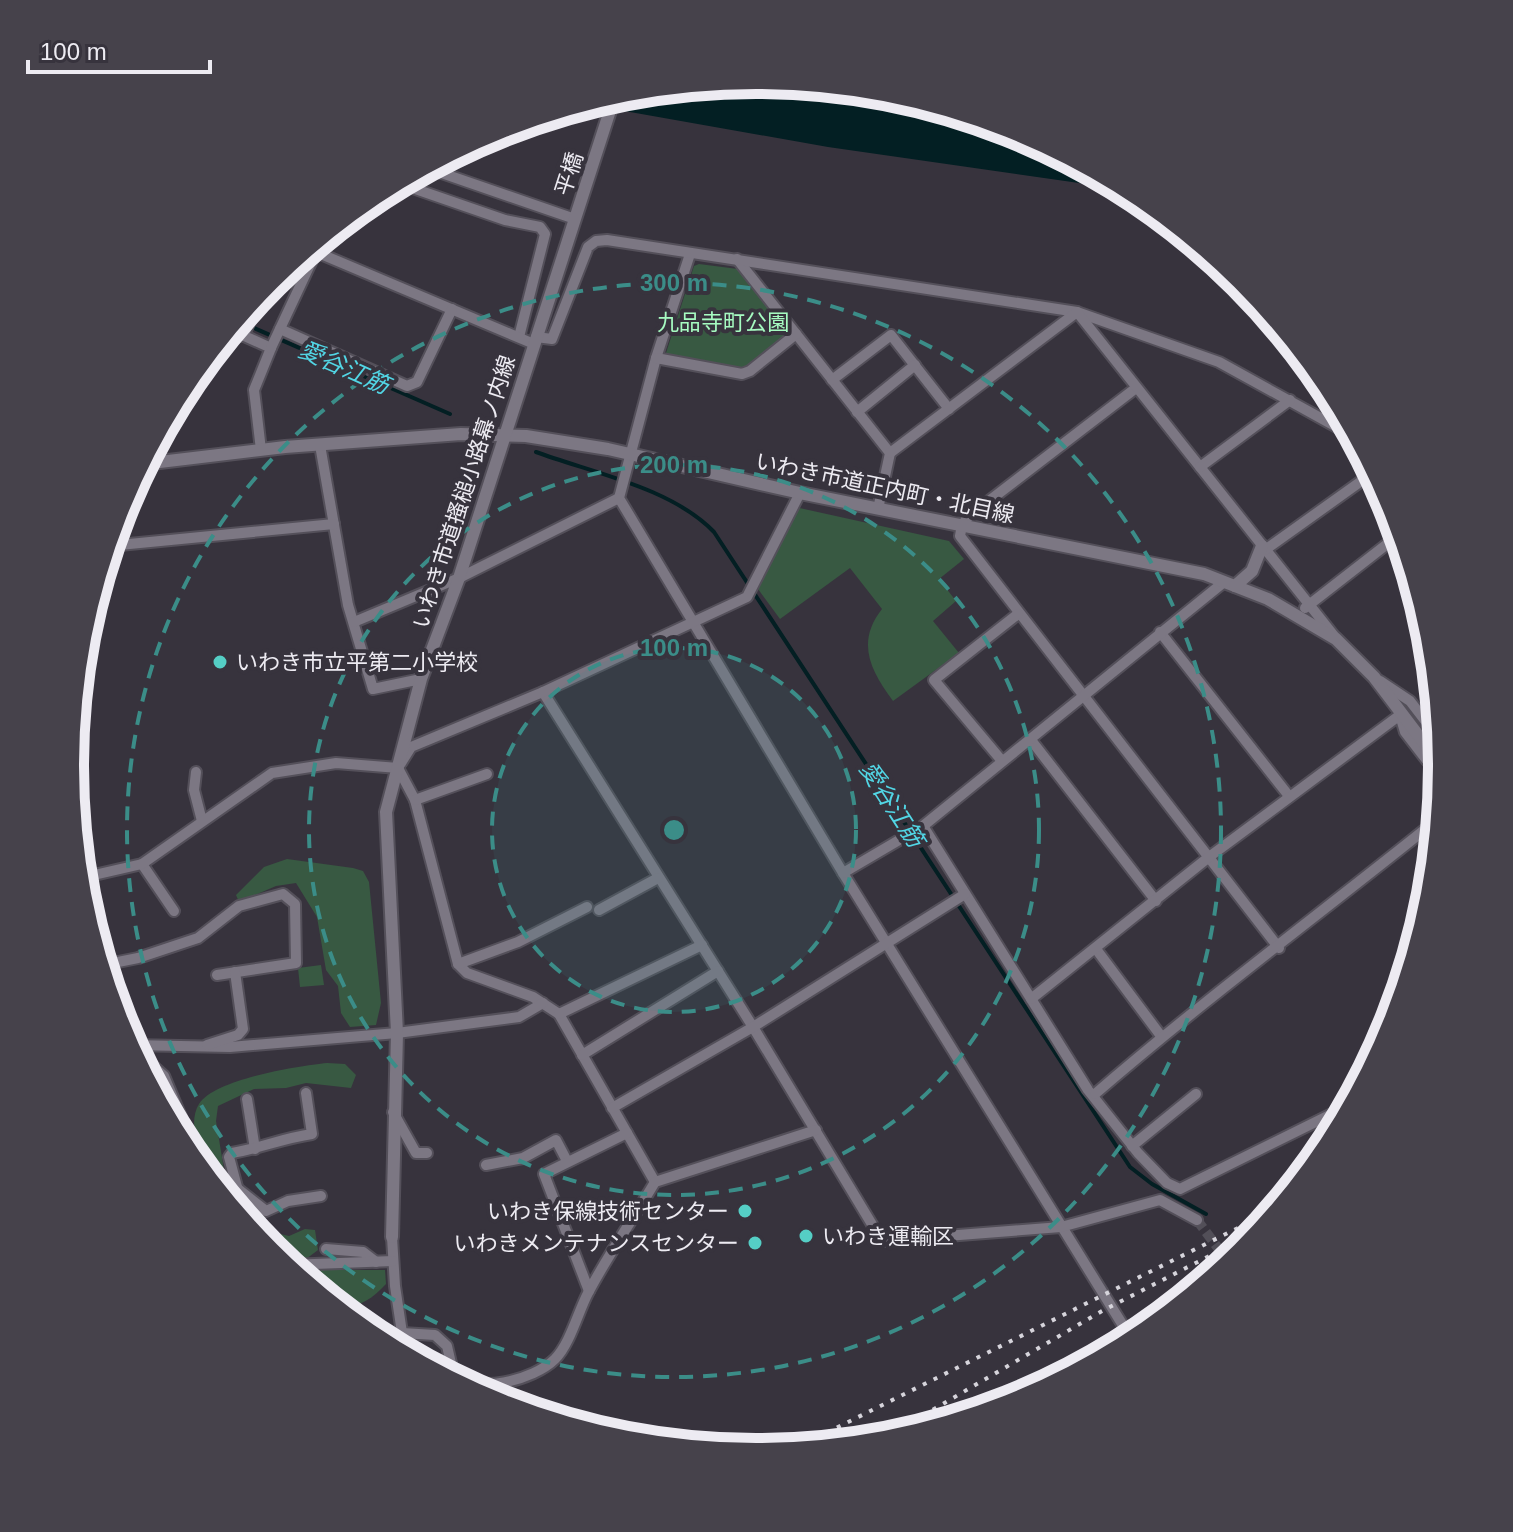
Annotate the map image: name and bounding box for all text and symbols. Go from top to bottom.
scale bar [28,24,210,74]
text: 100 m [40,38,107,65]
street label: 平橋 [550,149,588,199]
text: 300 m [640,269,708,296]
park label: 九品寺町公園 [657,310,789,335]
water label: 愛谷江筋 [295,335,397,400]
street label: いわき市道搔槌小路幕ノ内線 [408,352,520,632]
street label: いわき市道正内町・北目線 [753,448,1017,528]
text: 200 m [640,451,708,478]
text: 100 m [640,634,708,661]
place label: いわき市立平第二小学校 [236,650,478,675]
marker: いわき市立平第二小学校 [211,653,229,671]
water label: 愛谷江筋 [855,756,932,855]
centre of rings [660,816,688,844]
place label: いわき保線技術センター [487,1199,729,1224]
marker: いわき保線技術センター [736,1202,754,1220]
place label: いわき運輸区 [822,1224,954,1249]
marker: いわき運輸区 [797,1227,815,1245]
place label: いわきメンテナンスセンター [453,1231,739,1256]
marker: いわきメンテナンスセンター [746,1234,764,1252]

